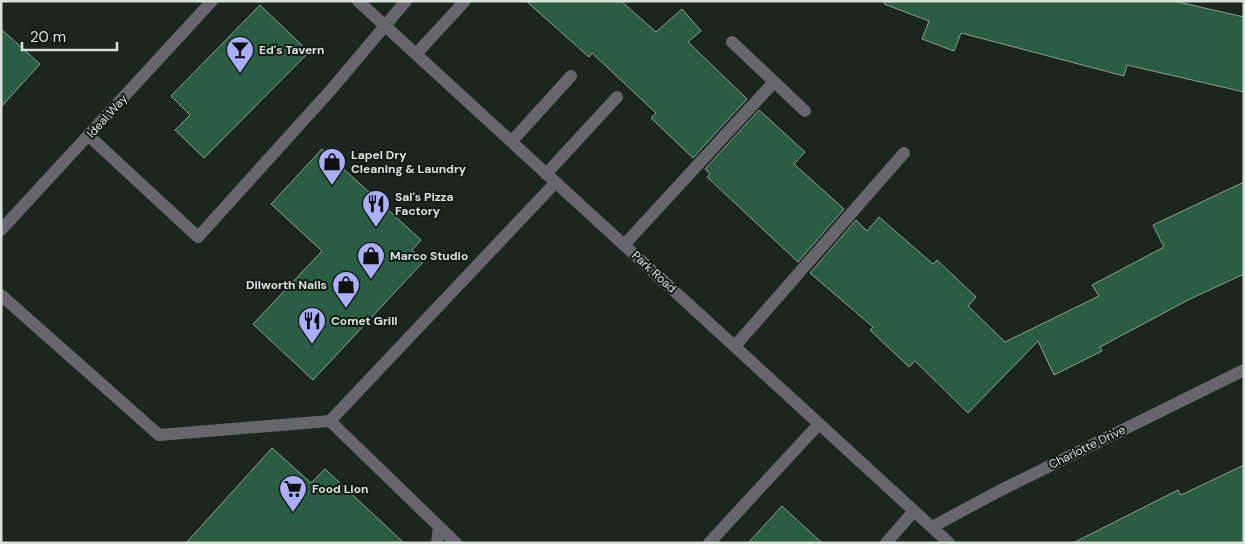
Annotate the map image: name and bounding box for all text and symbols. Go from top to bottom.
scale bar [22,20,118,52]
text: 20 m [30,27,66,47]
bar icon: Ed's Tavern [225,35,255,74]
place label: Ed's Tavern [259,42,324,58]
street label: Ideal Way [83,90,131,141]
shop icon: Lapel Dry Cleaning & Laundry [317,147,347,186]
place label: Lapel Dry Cleaning & Laundry [351,147,467,177]
restaurant icon: Sal's Pizza Factory [361,189,391,228]
place label: Sal's Pizza Factory [395,189,454,219]
shop icon: Marco Studio [356,241,386,280]
place label: Marco Studio [390,248,468,264]
street label: Park Road [628,248,680,296]
shop icon: Dilworth Nails [331,270,361,309]
place label: Dilworth Nails [246,277,327,293]
restaurant icon: Comet Grill [297,306,327,345]
place label: Comet Grill [331,313,398,329]
street label: Charlotte Drive [1046,421,1128,473]
supermarket icon: Food Lion [278,474,308,513]
place label: Food Lion [312,481,368,497]

